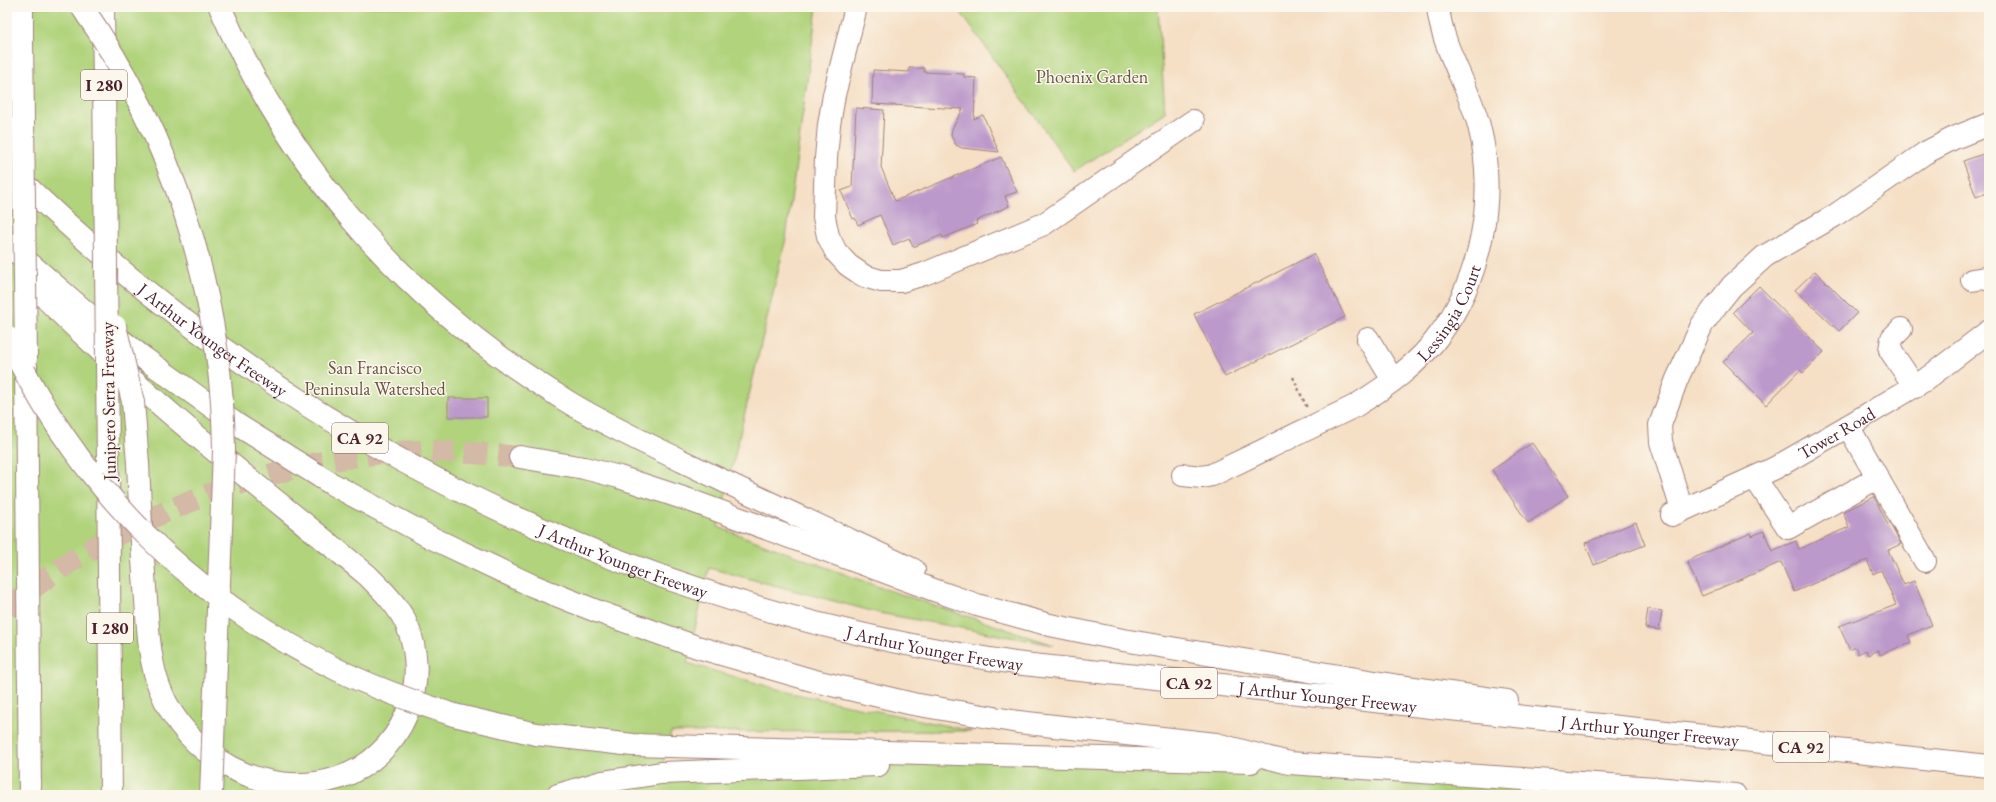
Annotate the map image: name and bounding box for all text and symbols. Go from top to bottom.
park label: Phoenix Garden [1036,65,1149,88]
road number: I 280 [81,70,127,100]
street label: Lessingia Court [1411,261,1485,366]
street label: J Arthur Younger Freeway [132,276,292,401]
street label: Junipero Serra Freeway [95,321,121,483]
park label: San Francisco Peninsula Watershed [304,356,447,400]
street label: Tower Road [1794,401,1880,464]
road number: CA 92 [332,423,388,453]
street label: J Arthur Younger Freeway [533,517,711,603]
road number: I 280 [87,613,133,643]
street label: J Arthur Younger Freeway [842,619,1025,675]
road number: CA 92 [1161,668,1217,698]
street label: J Arthur Younger Freeway [1235,675,1418,717]
street label: J Arthur Younger Freeway [1557,709,1740,751]
road number: CA 92 [1773,732,1829,762]

